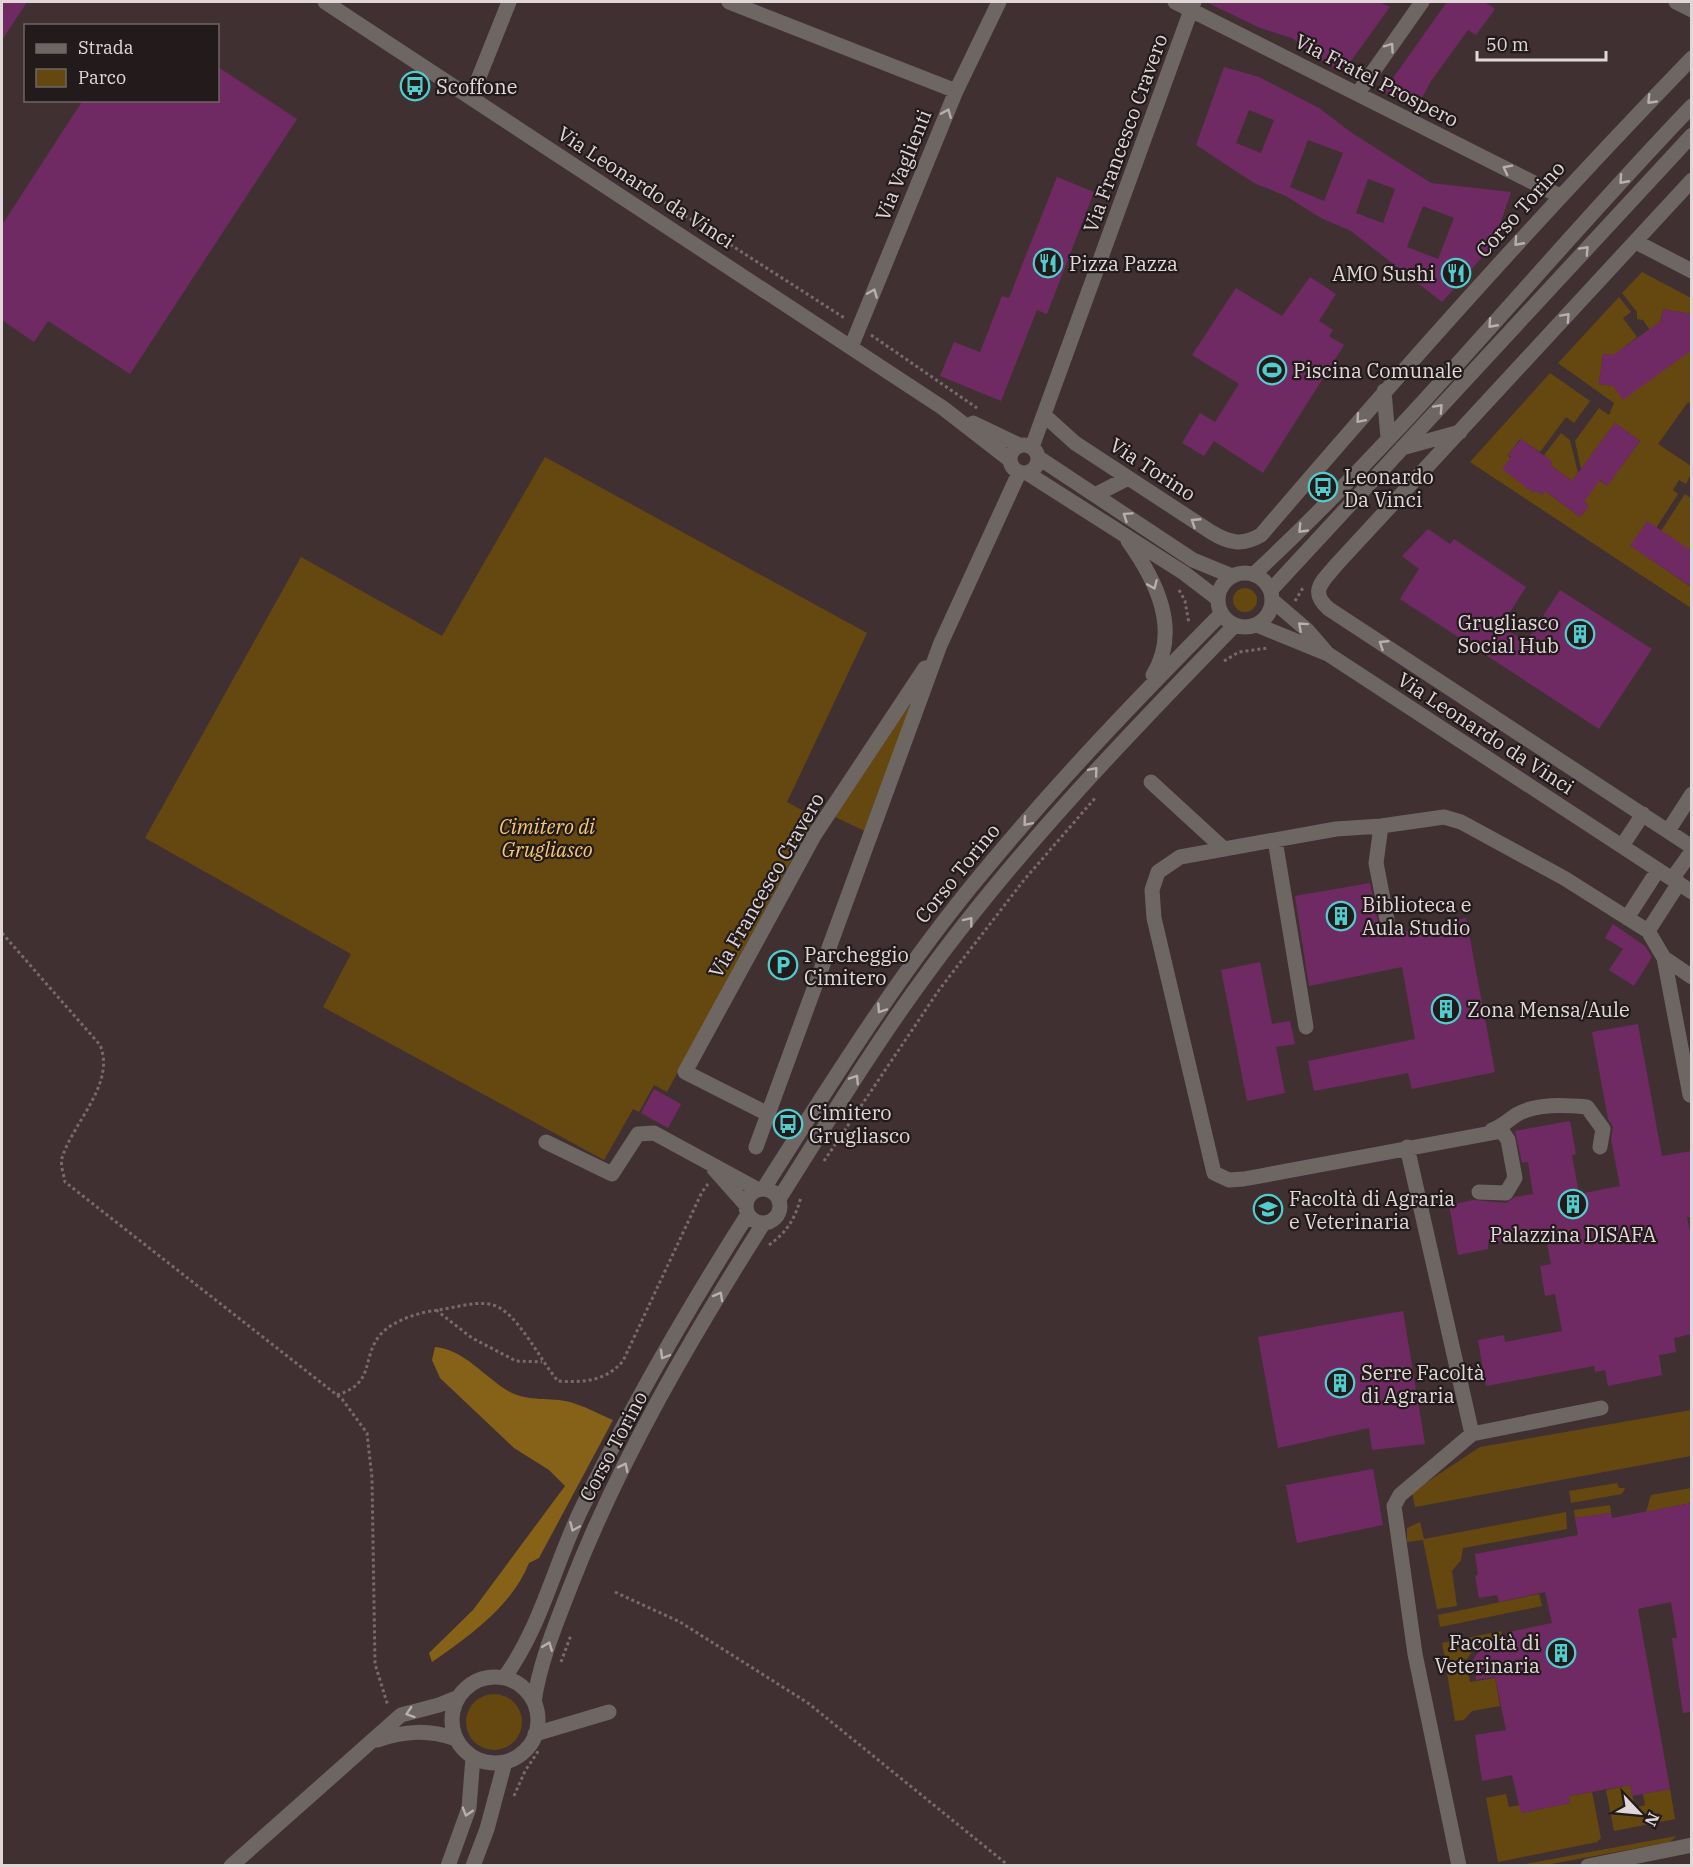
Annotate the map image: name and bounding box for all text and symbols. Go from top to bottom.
legend [24,24,219,102]
scale bar [1477,24,1606,62]
street label: Via Fratel Prospero [1291,27,1463,133]
street label: Via Francesco Cravero [1076,30,1174,236]
text: 50 m [1486,33,1529,56]
text: Strada [78,36,134,59]
one-way arrow [1383,43,1394,54]
text: Parco [78,66,126,89]
bus stop icon: Scoffone [399,70,431,102]
place label: Scoffone [436,73,517,100]
one-way arrow [1647,93,1658,103]
street label: Via Vaglienti [868,105,938,225]
one-way arrow [940,108,952,119]
street label: Via Leonardo da Vinci [552,120,740,254]
street label: Corso Torino [1469,155,1571,263]
one-way arrow [1503,165,1514,176]
one-way arrow [1619,173,1630,184]
one-way arrow [1514,235,1525,246]
one-way arrow [1578,246,1589,256]
restaurant icon: Pizza Pazza [1032,247,1064,279]
place label: Pizza Pazza [1069,250,1178,277]
restaurant icon: AMO Sushi [1440,257,1472,289]
place label: AMO Sushi [1332,260,1435,287]
one-way arrow [866,288,878,299]
one-way arrow [1559,313,1570,324]
one-way arrow [1488,317,1499,328]
sports icon: Piscina Comunale [1256,354,1288,386]
place label: Piscina Comunale [1293,357,1462,384]
one-way arrow [1431,405,1442,416]
one-way arrow [1356,412,1367,423]
street label: Via Torino [1105,431,1201,507]
place label: Leonardo Da Vinci [1344,463,1434,513]
bus stop icon: Leonardo Da Vinci [1307,471,1339,503]
one-way arrow [1123,512,1134,523]
one-way arrow [1191,517,1201,529]
one-way arrow [1298,522,1309,532]
one-way arrow [1146,578,1158,589]
place label: Grugliasco Social Hub [1458,609,1559,659]
building icon: Grugliasco Social Hub [1564,618,1596,650]
one-way arrow [1298,622,1309,633]
one-way arrow [1379,640,1390,651]
street label: Via Leonardo da Vinci [1392,666,1580,800]
one-way arrow [1087,767,1098,778]
street label: Via Francesco Cravero [702,788,830,982]
park label: Cimitero di Grugliasco [499,813,595,863]
one-way arrow [1023,815,1034,825]
street label: Corso Torino [908,817,1006,929]
place label: Biblioteca e Aula Studio [1362,891,1472,941]
building icon: Biblioteca e Aula Studio [1325,900,1357,932]
one-way arrow [962,916,973,927]
place label: Parcheggio Cimitero [804,941,909,991]
parking icon: Parcheggio Cimitero [767,949,799,981]
building icon: Zona Mensa/Aule [1430,993,1462,1025]
place label: Zona Mensa/Aule [1467,996,1630,1023]
one-way arrow [878,1002,889,1013]
one-way arrow [848,1075,860,1085]
place label: Cimitero Grugliasco [809,1099,910,1149]
bus stop icon: Cimitero Grugliasco [772,1108,804,1140]
place label: Facoltà di Agraria e Veterinaria [1289,1185,1455,1235]
building icon: Palazzina DISAFA [1557,1188,1589,1220]
school or university icon: Facoltà di Agraria e Veterinaria [1252,1193,1284,1225]
place label: Palazzina DISAFA [1490,1221,1657,1248]
one-way arrow [712,1292,723,1302]
one-way arrow [660,1348,671,1359]
place label: Serre Facoltà di Agraria [1361,1359,1485,1409]
building icon: Serre Facoltà di Agraria [1324,1367,1356,1399]
street label: Corso Torino [573,1386,653,1506]
one-way arrow [617,1462,628,1473]
one-way arrow [569,1521,581,1532]
place label: Facoltà di Veterinaria [1434,1629,1540,1679]
building icon: Facoltà di Veterinaria [1545,1637,1577,1669]
one-way arrow [541,1641,553,1652]
one-way arrow [405,1706,416,1718]
north arrow [1609,1783,1669,1843]
one-way arrow [462,1806,474,1817]
text: N [1641,1810,1664,1830]

